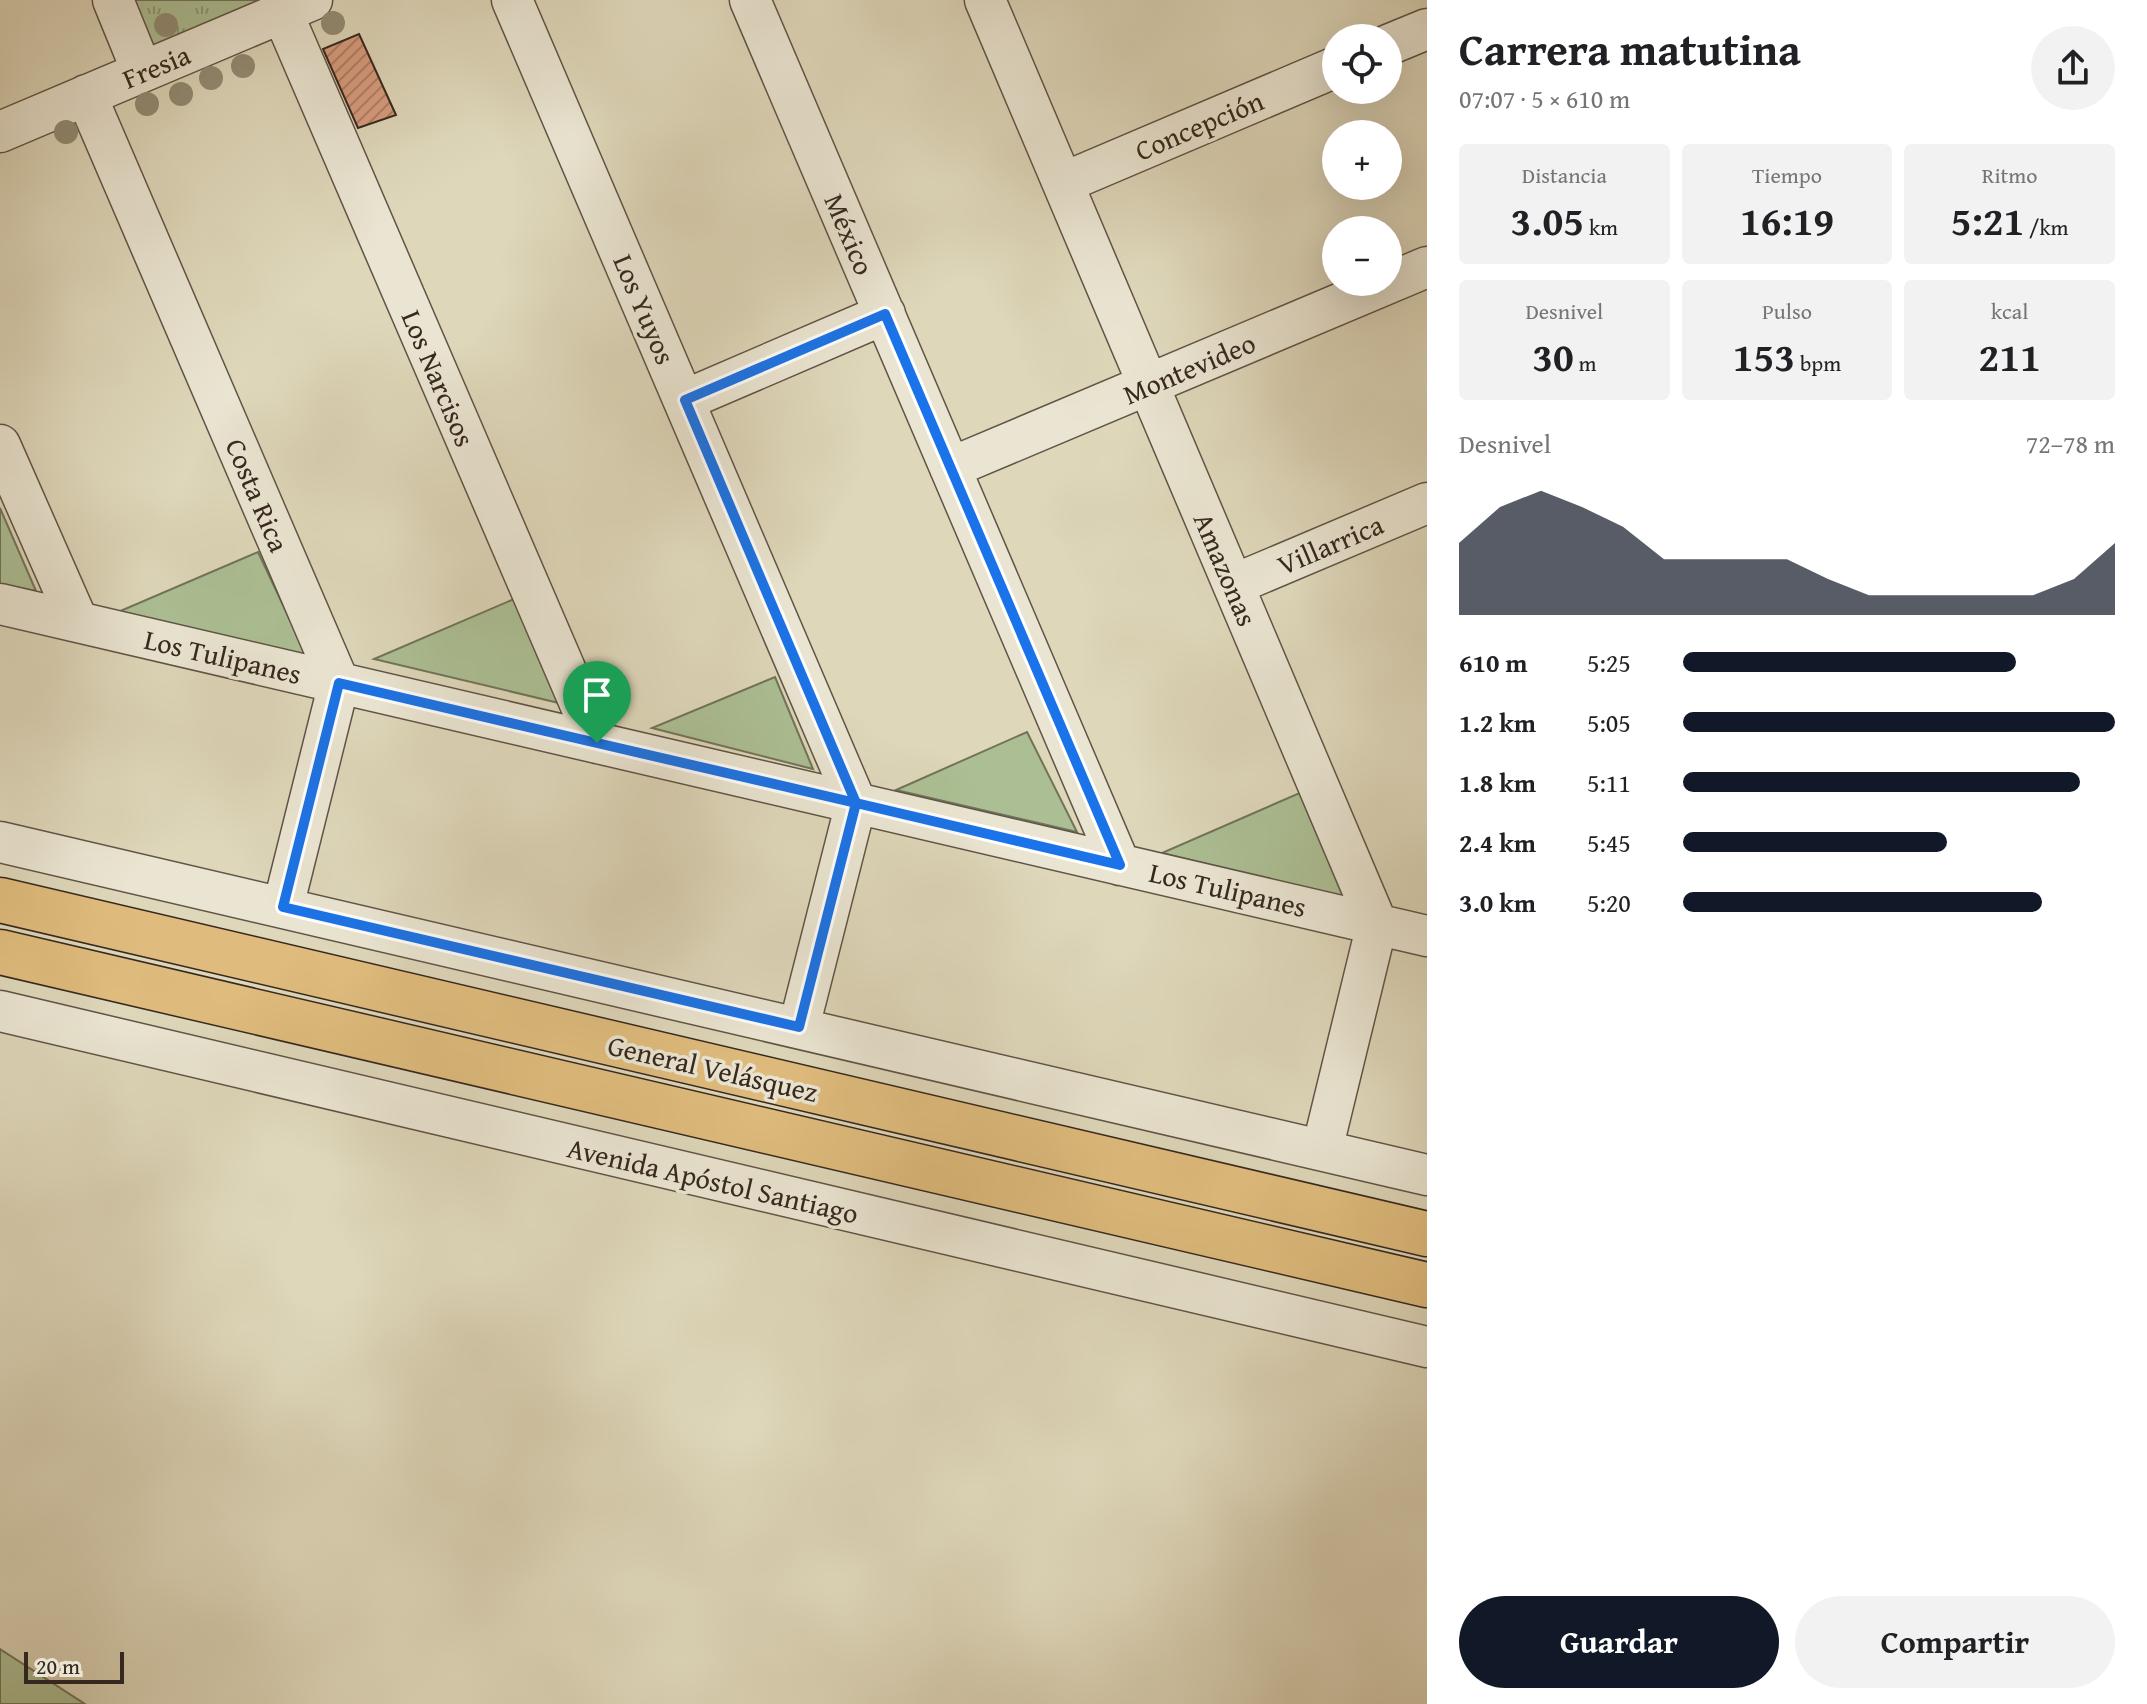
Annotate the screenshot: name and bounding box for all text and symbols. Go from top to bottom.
text: Carrera matutina [1459,17,1801,81]
map controls [1322,24,1402,296]
button: locate [1322,24,1402,104]
button: share [2031,26,2115,110]
street label: Fresia [116,33,197,99]
street label: Concepción [1128,79,1270,170]
text: 07:07 · 5 × 610 m [1459,79,1630,118]
button: + [1322,120,1402,200]
text: Distancia [1522,159,1607,191]
text: Tiempo [1752,159,1822,191]
text: Ritmo [1982,159,2038,191]
street label: México [815,187,885,281]
text: 3.05 [1511,191,1584,250]
text: 16:19 [1740,191,1834,250]
text: 5:21 [1951,191,2024,250]
text: km [1584,211,1618,243]
text: /km [2024,211,2069,243]
button: − [1322,216,1402,296]
street label: Los Yuyos [603,248,687,370]
text: Desnivel [1525,295,1603,327]
text: Pulso [1762,295,1812,327]
text: kcal [1991,295,2028,327]
street label: Los Narcisos [392,303,486,453]
street label: Montevideo [1116,322,1262,414]
text: 30 [1532,327,1574,386]
text: 153 [1733,327,1795,386]
text: 211 [1979,327,2041,386]
text: m [1574,347,1596,379]
text: bpm [1795,347,1841,379]
text: Desnivel [1459,424,1551,463]
text: 72–78 m [2026,424,2115,463]
street label: Costa Rica [216,432,301,559]
street label: Villarrica [1271,503,1390,585]
street label: Amazonas [1184,506,1268,632]
street label: Los Tulipanes [140,618,306,694]
text: 610 m [1459,643,1527,682]
text: 5:25 [1587,643,1631,682]
pin [563,661,631,743]
icon: arrive [575,673,619,717]
text: 1.2 km [1459,703,1536,742]
text: 5:05 [1587,703,1631,742]
text: 1.8 km [1459,763,1536,802]
text: 5:11 [1587,763,1631,802]
text: 2.4 km [1459,823,1536,862]
text: 5:45 [1587,823,1631,862]
street label: Los Tulipanes [1145,851,1311,927]
text: 3.0 km [1459,883,1536,922]
text: 5:20 [1587,883,1631,922]
street label: General Velásquez [604,1024,822,1112]
street label: Avenida Apóstol Santiago [563,1127,863,1233]
button: Guardar [1459,1596,1779,1688]
button: Compartir [1795,1596,2115,1688]
scale bar [24,1648,124,1684]
text: 20 m [36,1650,80,1682]

